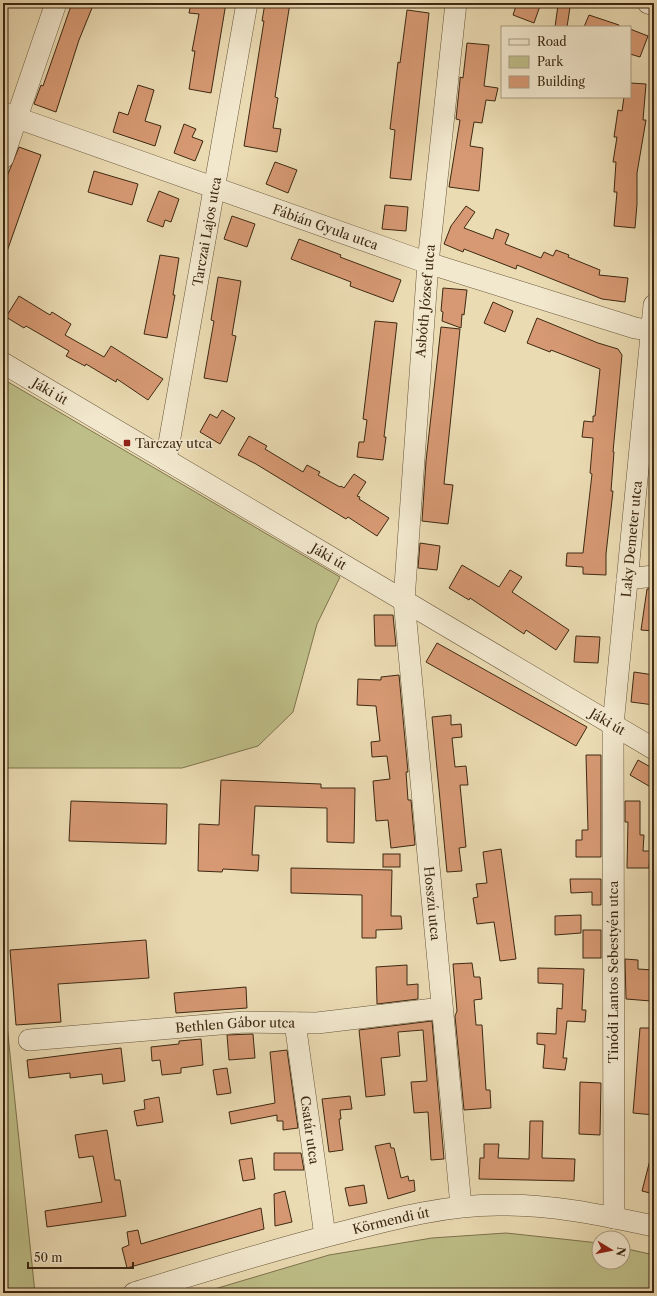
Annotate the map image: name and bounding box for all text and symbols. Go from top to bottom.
legend [501,26,631,98]
text: Road [537,34,567,49]
text: Park [537,54,564,69]
text: Building [537,74,585,89]
street label: Tarczai Lajos utca [189,175,224,288]
street label: Fábián Gyula utca [270,201,381,253]
street label: Asbóth József utca [412,244,438,359]
street label: Jáki út [28,373,71,408]
place label: Tarczay utca [135,435,212,451]
marker: Tarczay utca [122,438,132,448]
street label: Laky Demeter utca [618,480,645,598]
street label: Jáki út [307,539,350,573]
street label: Jáki út [585,704,629,738]
street label: Hosszú utca [421,865,444,941]
street label: Tinódi Lantos Sebestyén utca [605,881,621,1063]
street label: Bethlen Gábor utca [175,1014,296,1036]
street label: Csatár utca [297,1095,323,1165]
street label: Körmendi út [351,1204,431,1237]
north arrow [591,1230,631,1270]
scale bar [28,1244,133,1270]
text: N [613,1246,629,1258]
text: 50 m [34,1250,63,1265]

